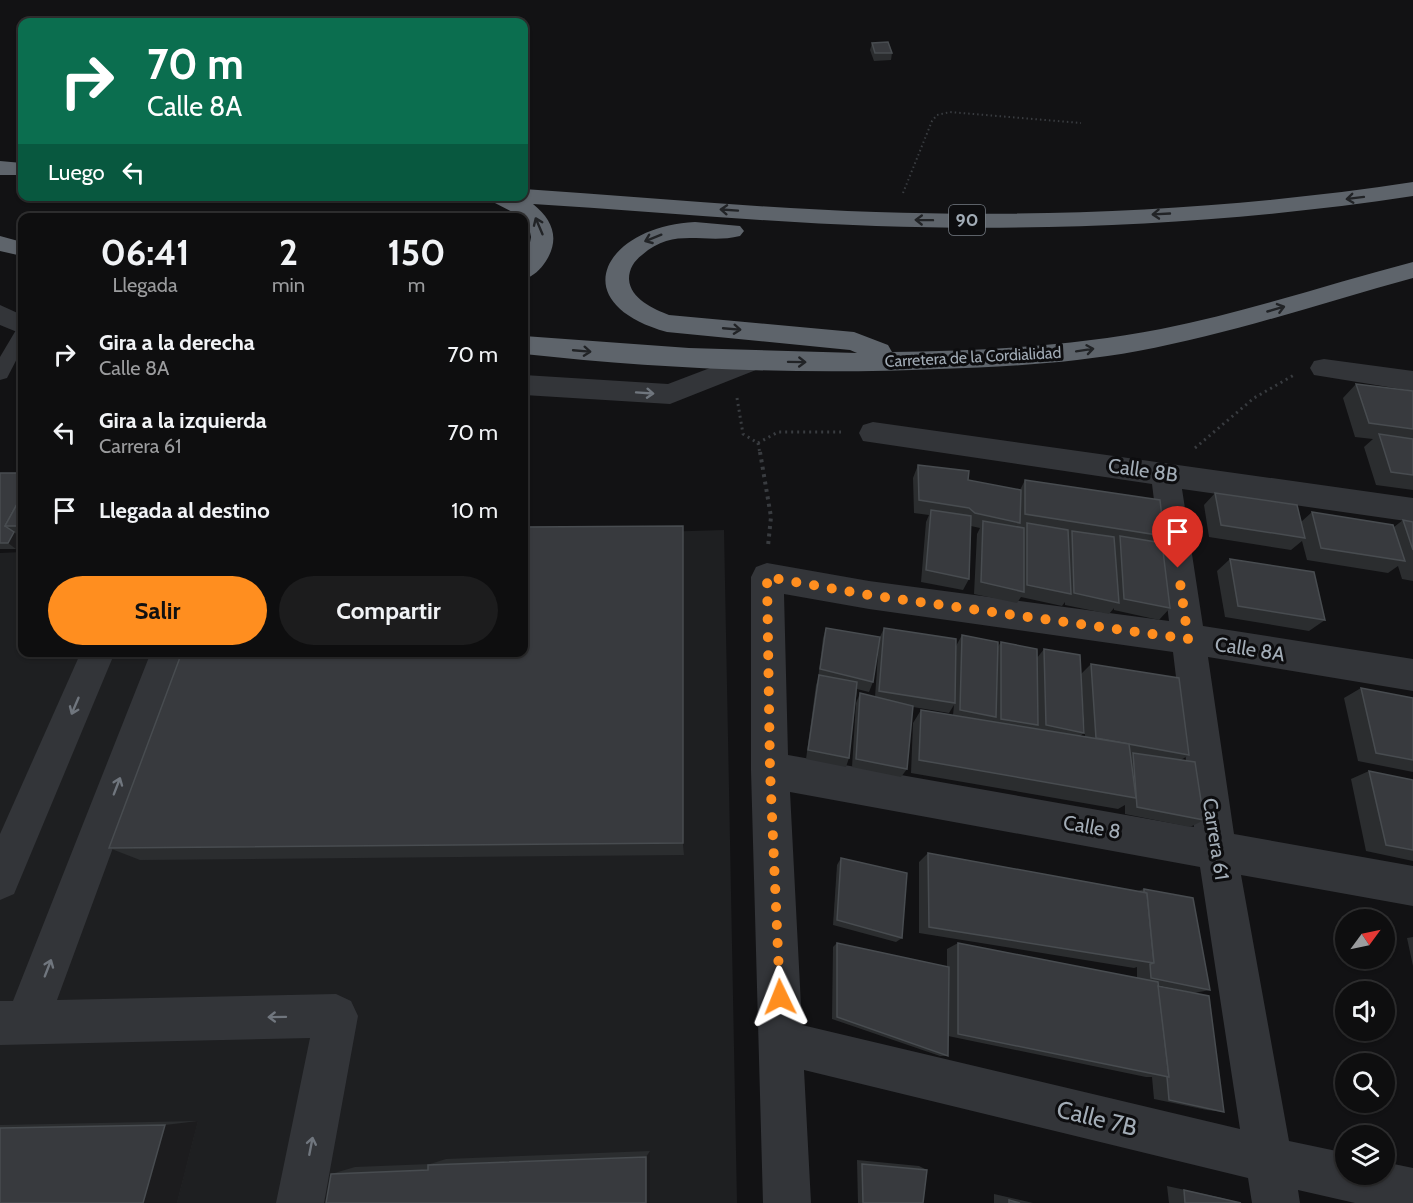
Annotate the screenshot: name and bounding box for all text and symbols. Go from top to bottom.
text: 70 m [147,38,244,90]
icon: right [48,42,126,120]
text: Calle 8A [147,90,242,123]
icon: left [117,156,150,189]
text: Luego [48,159,105,186]
one-way arrow [1346,192,1366,203]
one-way arrow [720,204,740,215]
road number: 90 [949,205,985,235]
one-way arrow [1151,209,1171,220]
one-way arrow [915,214,935,226]
one-way arrow [533,217,544,236]
text: 06:41 [100,230,189,274]
text: 2 [279,230,298,274]
text: 150 [387,230,445,274]
one-way arrow [644,233,663,244]
text: Llegada [112,273,178,297]
text: min [272,273,305,297]
text: m [408,273,425,297]
one-way arrow [1266,303,1285,315]
one-way arrow [722,324,742,335]
text: Gira a la derecha [99,329,255,356]
icon: right [48,338,81,371]
text: 70 m [448,341,498,368]
street label: Carretera de la Cordialidad [884,343,1062,371]
one-way arrow [1075,344,1094,355]
one-way arrow [571,346,591,357]
text: Calle 8A [99,356,169,380]
one-way arrow [787,356,807,368]
one-way arrow [634,387,654,398]
text: Gira a la izquierda [99,407,267,434]
icon: left [48,416,81,449]
text: 70 m [448,419,498,446]
text: Carrera 61 [99,434,182,458]
street label: Calle 8B [1107,453,1179,487]
icon: arrive [48,494,81,527]
text: Llegada al destino [99,497,270,524]
text: 10 m [451,497,498,524]
pin [1152,506,1203,568]
icon: arrive [1161,515,1194,548]
button: Salir [48,576,267,645]
button: Compartir [279,576,498,645]
street label: Calle 8A [1213,632,1287,666]
one-way arrow [69,697,80,715]
one-way arrow [112,777,123,795]
street label: Carrera 61 [1198,796,1234,882]
street label: Calle 8 [1061,810,1123,844]
north arrow [1335,909,1395,969]
map controls [1335,909,1395,1185]
one-way arrow [43,959,54,978]
position arrow [748,965,812,1029]
button: sound [1335,981,1395,1041]
one-way arrow [268,1011,288,1023]
button: search [1335,1053,1395,1113]
street label: Calle 7B [1054,1094,1140,1142]
button: layers [1335,1125,1395,1185]
one-way arrow [306,1136,317,1156]

